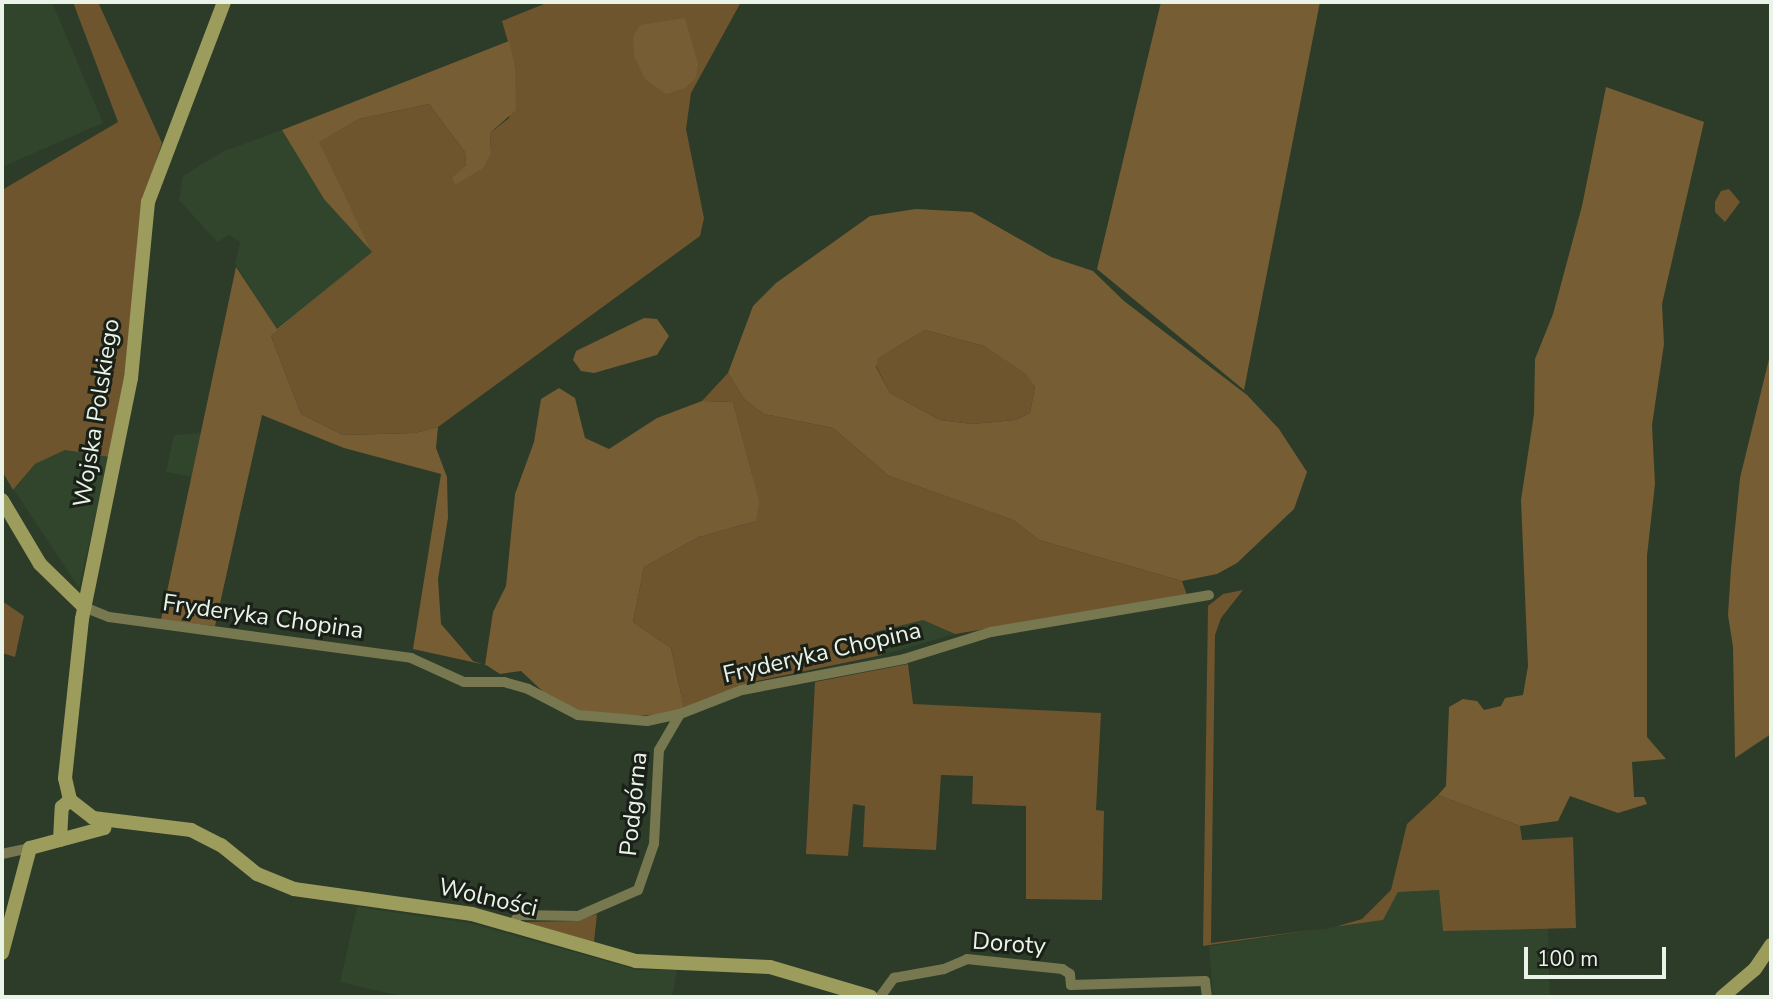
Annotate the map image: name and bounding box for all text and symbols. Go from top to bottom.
street label: Wojska Polskiego [68,317,126,509]
street label: Fryderyka Chopina [161,589,365,645]
street label: Fryderyka Chopina [720,616,924,690]
street label: Podgórna [614,751,654,857]
street label: Wolności [436,873,540,923]
street label: Doroty [971,927,1047,961]
scale bar [1528,932,1670,976]
text: 100 m [1537,945,1598,973]

